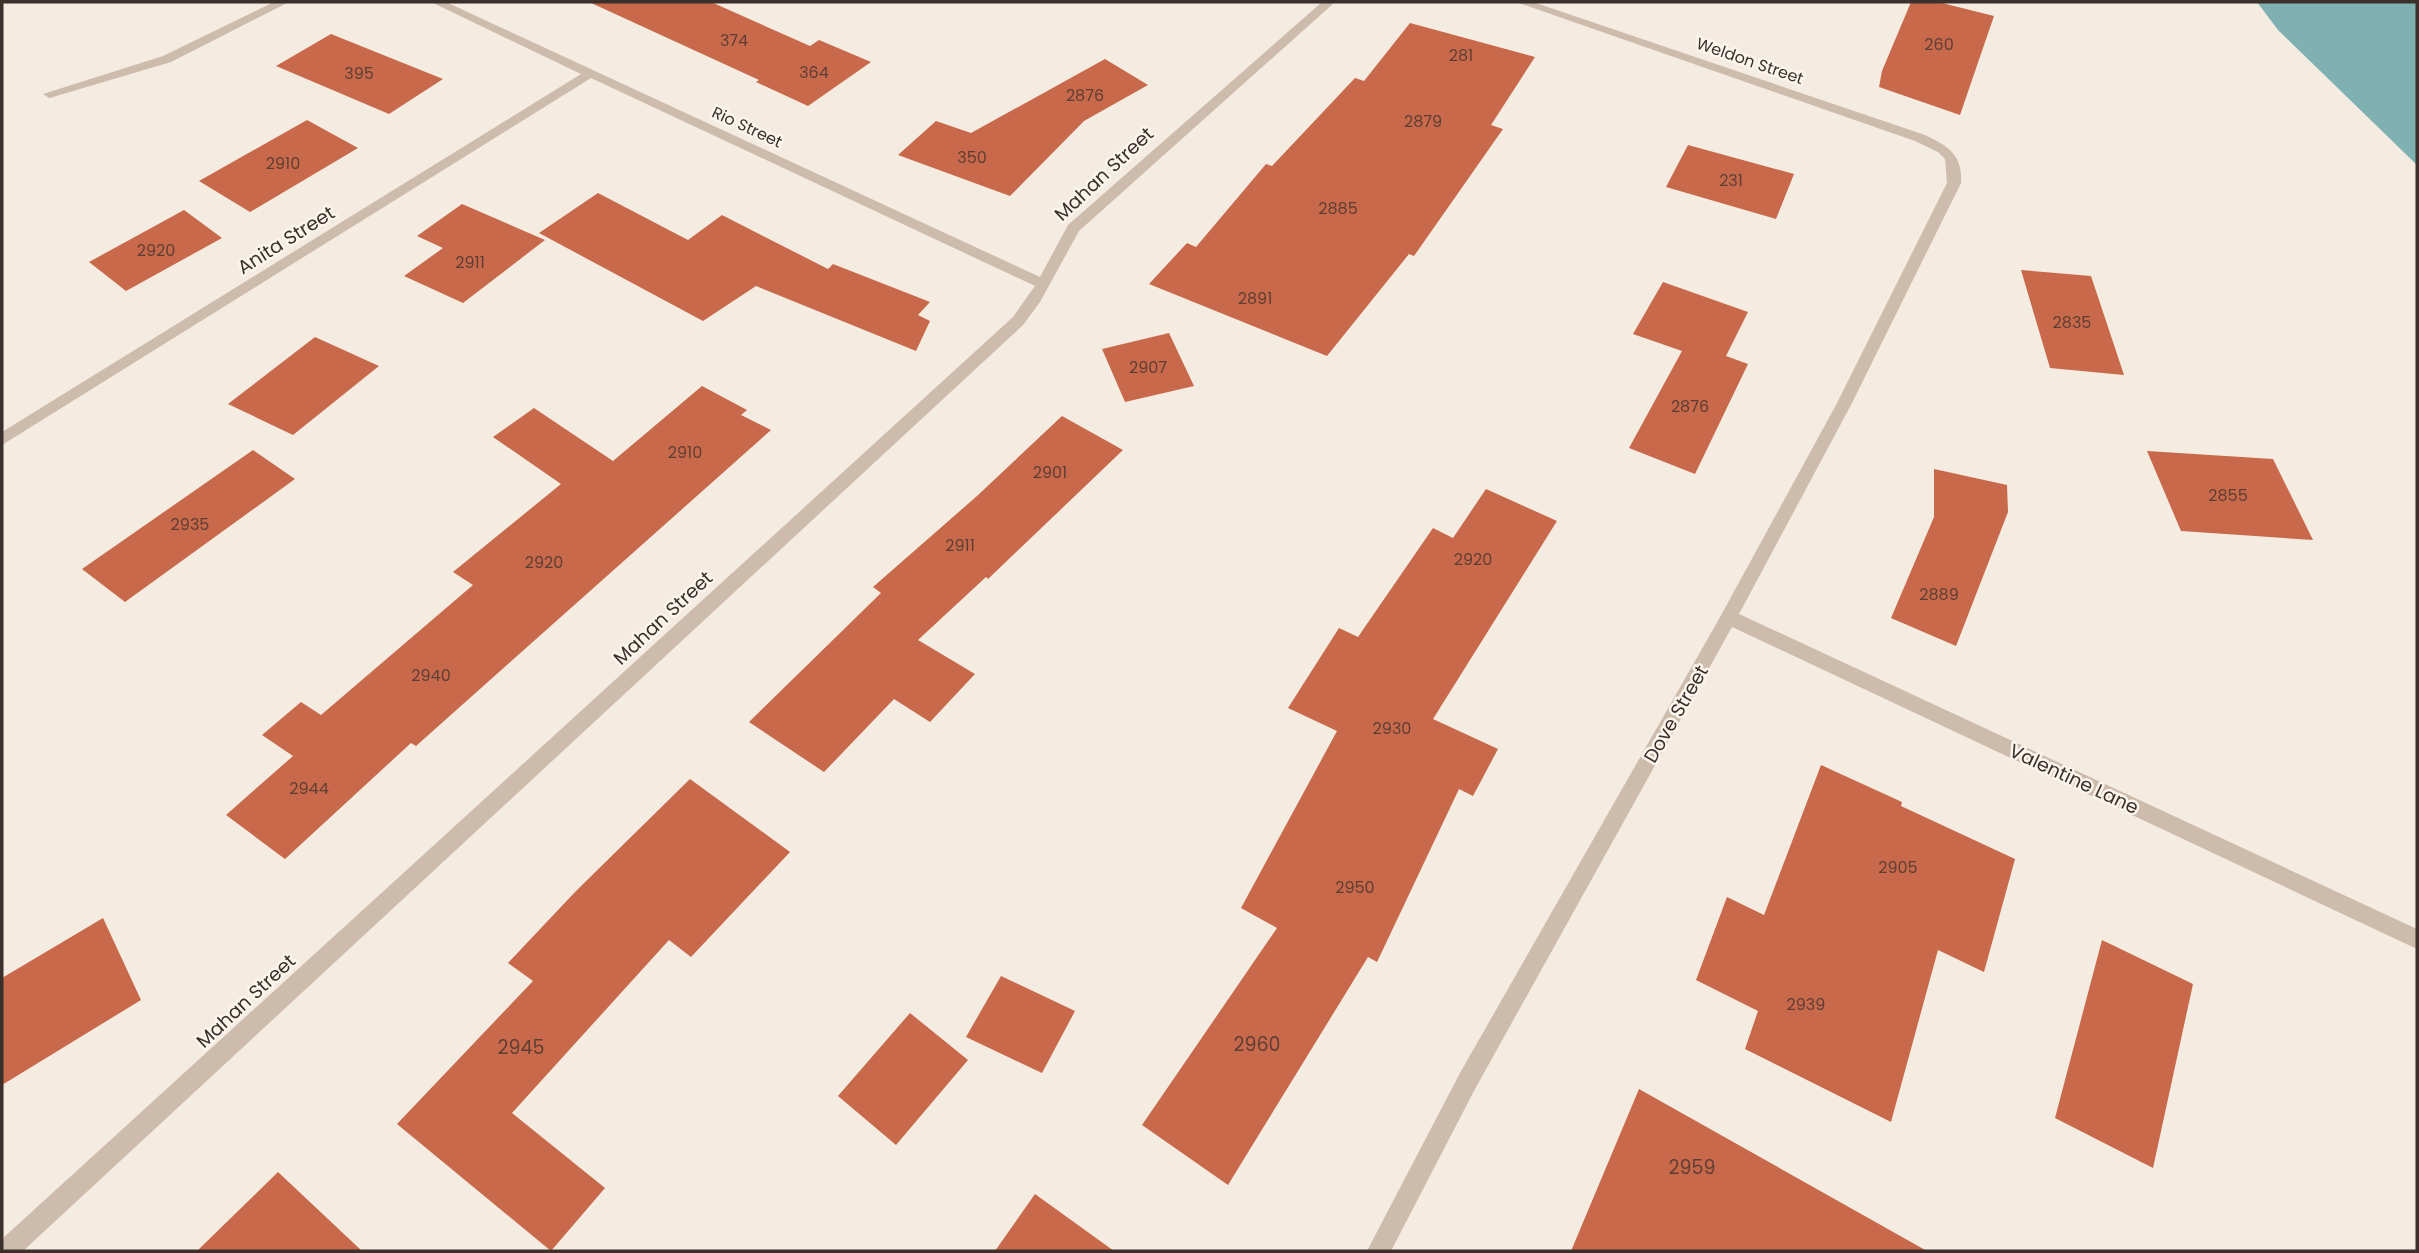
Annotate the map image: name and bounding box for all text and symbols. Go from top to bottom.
house number: 374 [720,29,748,52]
street label: Weldon Street [1693,32,1807,90]
house number: 260 [1924,33,1954,56]
house number: 281 [1449,44,1473,67]
house number: 364 [799,61,829,84]
house number: 395 [344,62,374,85]
house number: 2876 [1066,84,1104,107]
street label: Rio Street [708,101,786,153]
house number: 2879 [1404,110,1442,133]
street label: Mahan Street [1048,121,1160,227]
house number: 350 [957,146,987,169]
house number: 2910 [266,152,300,175]
house number: 231 [1719,169,1743,192]
house number: 2885 [1318,197,1358,220]
street label: Anita Street [232,199,340,281]
house number: 2920 [137,239,175,262]
house number: 2911 [455,251,485,274]
house number: 2891 [1238,287,1272,310]
house number: 2835 [2053,311,2091,334]
house number: 2907 [1129,356,1167,379]
house number: 2876 [1671,395,1709,418]
house number: 2910 [668,441,702,464]
house number: 2901 [1033,461,1067,484]
house number: 2855 [2208,484,2248,507]
house number: 2935 [171,513,209,536]
house number: 2911 [945,534,975,557]
house number: 2920 [1454,548,1492,571]
house number: 2920 [525,551,563,574]
street label: Mahan Street [607,565,719,671]
house number: 2889 [1919,583,1959,606]
street label: Dove Street [1637,660,1715,768]
house number: 2940 [411,664,451,687]
house number: 2930 [1373,717,1411,740]
street label: Valentine Lane [2005,737,2143,821]
house number: 2944 [289,777,329,800]
house number: 2905 [1878,856,1918,879]
house number: 2950 [1335,876,1375,899]
street label: Mahan Street [190,948,302,1054]
house number: 2939 [1787,993,1825,1016]
house number: 2960 [1234,1031,1280,1058]
house number: 2945 [498,1034,544,1061]
house number: 2959 [1669,1154,1715,1181]

